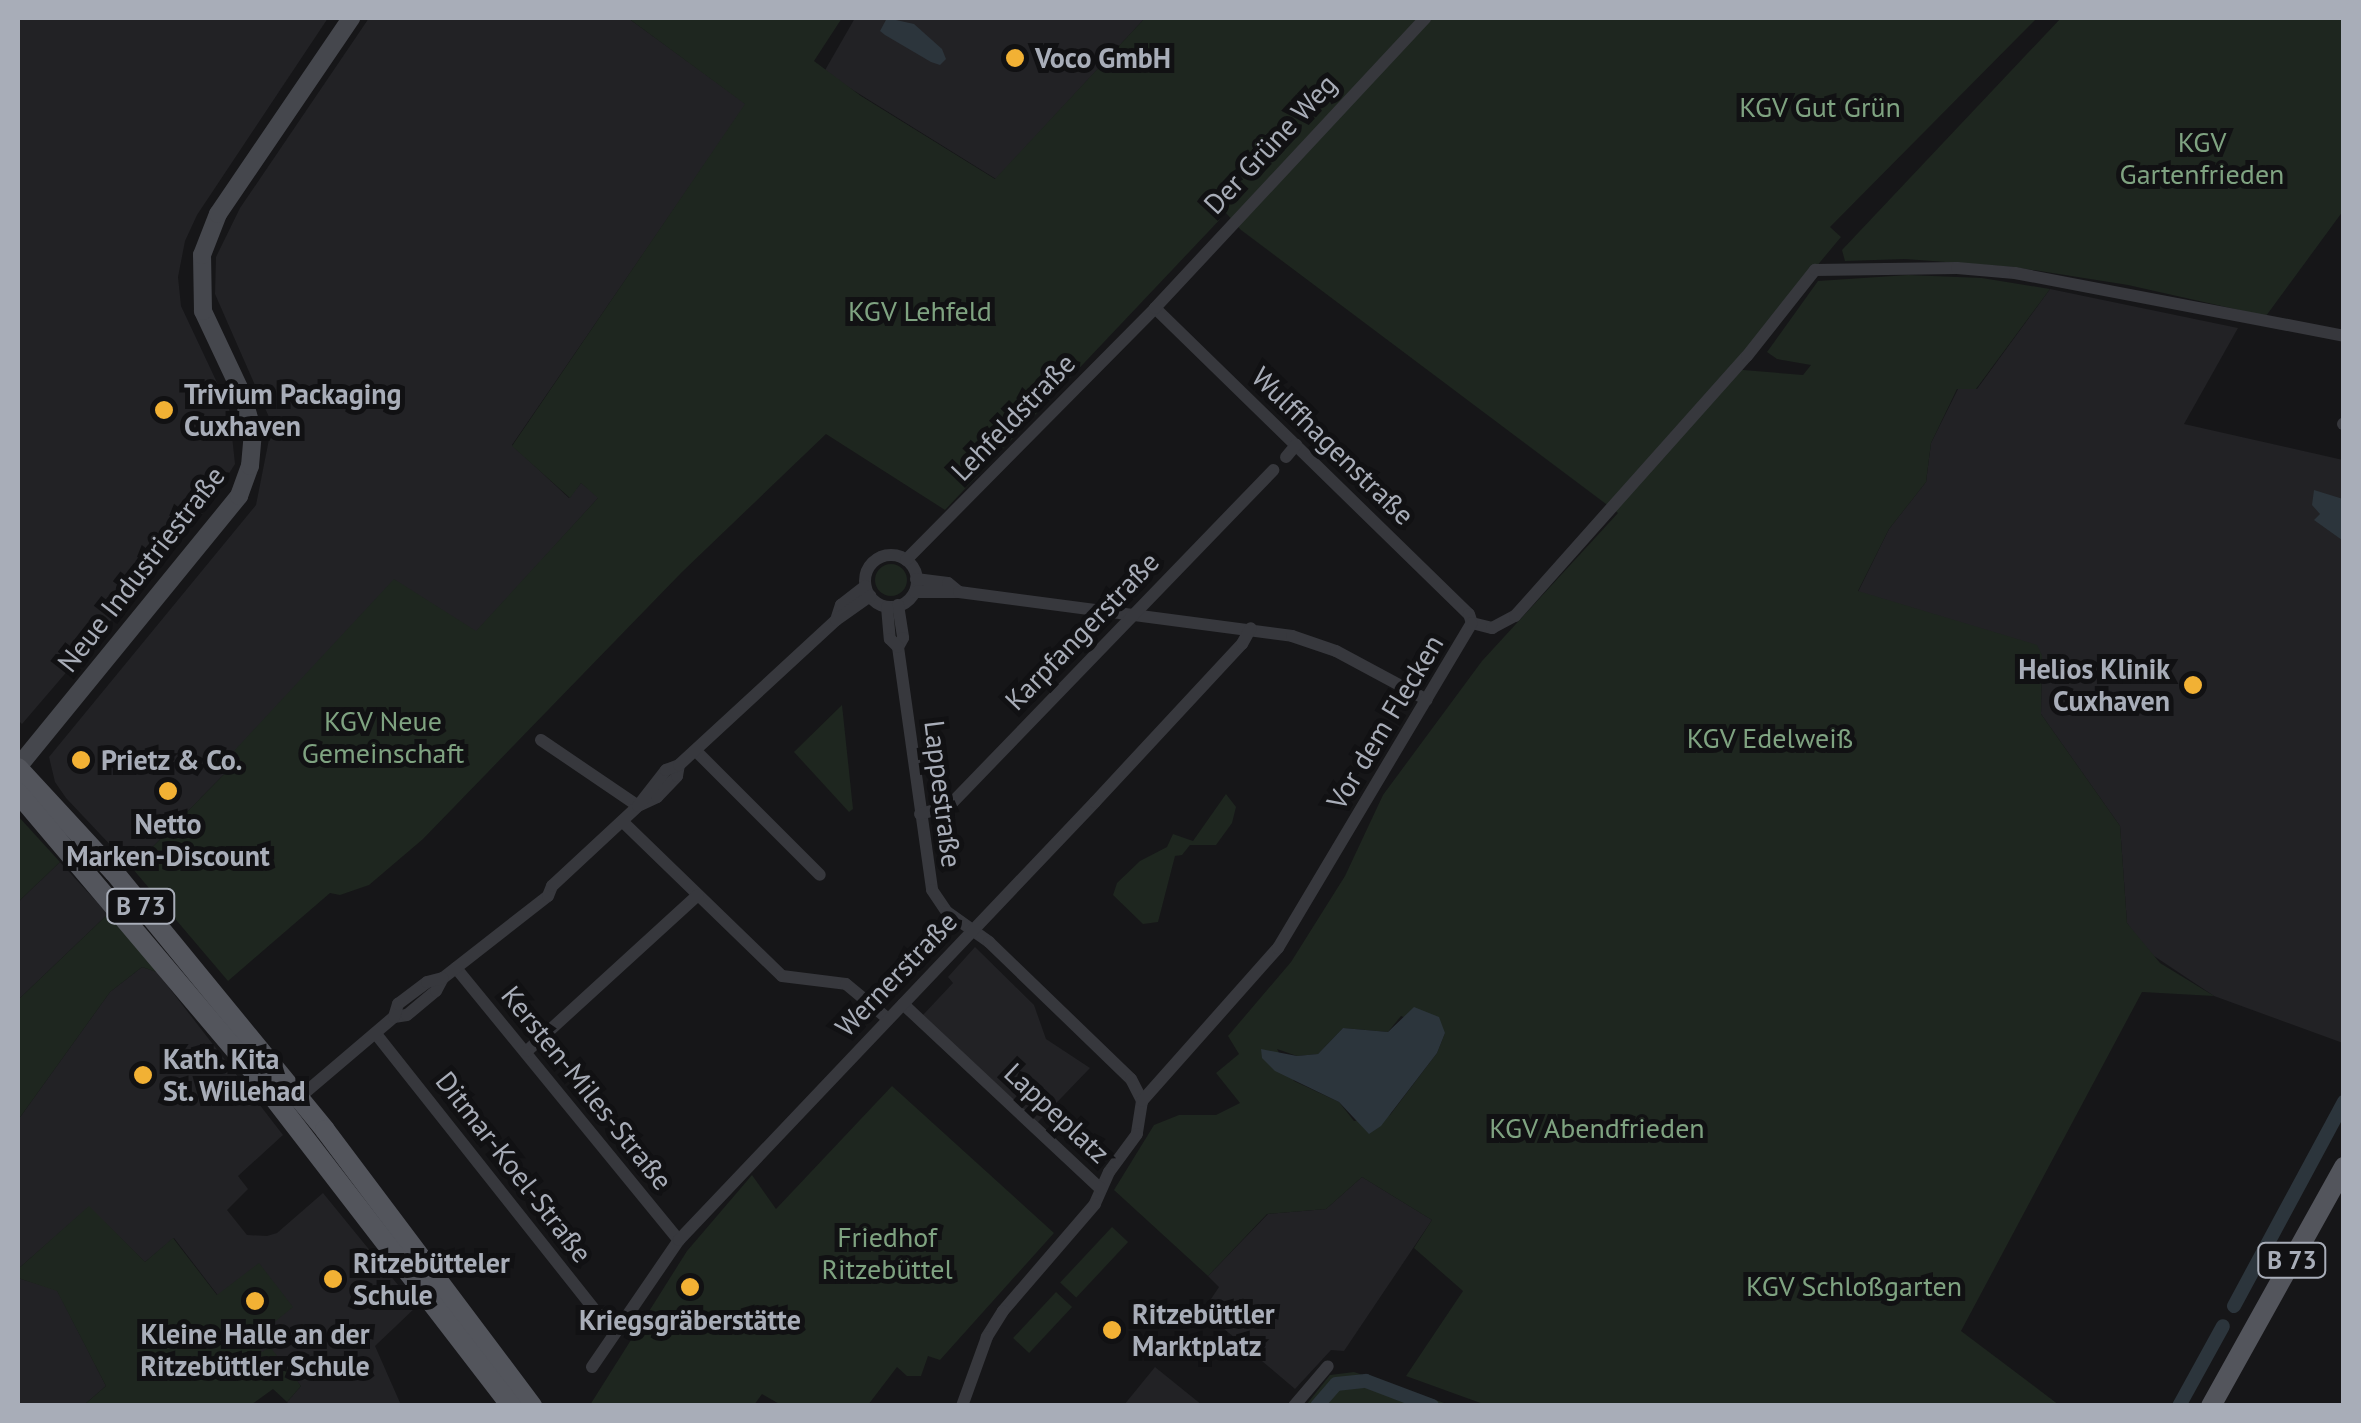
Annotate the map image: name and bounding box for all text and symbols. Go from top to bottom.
place label: Voco GmbH [1035,41,1171,75]
marker: Voco GmbH [1004,47,1026,69]
street label: Der Grüne Weg [1197,67,1343,221]
park label: KGV Gut Grün [1739,90,1901,124]
park label: KGV Gartenfrieden [2120,125,2284,191]
park label: KGV Lehfeld [848,294,992,328]
street label: Lehfeldstraße [944,346,1082,488]
street label: Wulffhagenstraße [1245,360,1421,532]
place label: Trivium Packaging Cuxhaven [184,377,402,443]
marker: Trivium Packaging Cuxhaven [153,399,175,421]
street label: Neue Industriestraße [50,460,232,678]
street label: Karpfangerstraße [998,545,1166,717]
street label: Vor dem Flecken [1320,629,1450,815]
place label: Helios Klinik Cuxhaven [2018,652,2170,718]
marker: Helios Klinik Cuxhaven [2180,672,2206,698]
park label: KGV Neue Gemeinschaft [302,704,464,770]
street label: Lappestraße [917,719,969,869]
park label: KGV Edelweiß [1686,721,1854,755]
place label: Prietz & Co. [101,743,244,777]
marker: Prietz & Co. [70,749,92,771]
marker: Netto Marken-Discount [157,780,179,802]
place label: Netto Marken-Discount [66,807,270,873]
road number: B 73 [106,886,176,926]
street label: Wernerstraße [828,905,964,1043]
street label: Kersten-Miles-Straße [494,979,680,1197]
place label: Kath. Kita St. Willehad [163,1042,308,1108]
street label: Lappeplatz [997,1056,1117,1170]
marker: Kath. Kita St. Willehad [132,1064,154,1086]
street label: Ditmar-Koel-Straße [429,1065,599,1269]
park label: KGV Abendfrieden [1488,1111,1706,1145]
park label: Friedhof Ritzebüttel [821,1220,953,1286]
road number: B 73 [2257,1240,2327,1280]
place label: Ritzebütteler Schule [353,1246,510,1312]
marker: Ritzebütteler Schule [322,1268,344,1290]
park label: KGV Schloßgarten [1746,1269,1962,1303]
marker: Kriegsgräberstätte [679,1276,701,1298]
marker: Kleine Halle an der Ritzebüttler Schule [244,1290,266,1312]
place label: Ritzebüttler Marktplatz [1132,1297,1275,1363]
place label: Kriegsgräberstätte [579,1303,801,1337]
place label: Kleine Halle an der Ritzebüttler Schule [140,1317,370,1383]
marker: Ritzebüttler Marktplatz [1101,1319,1123,1341]

